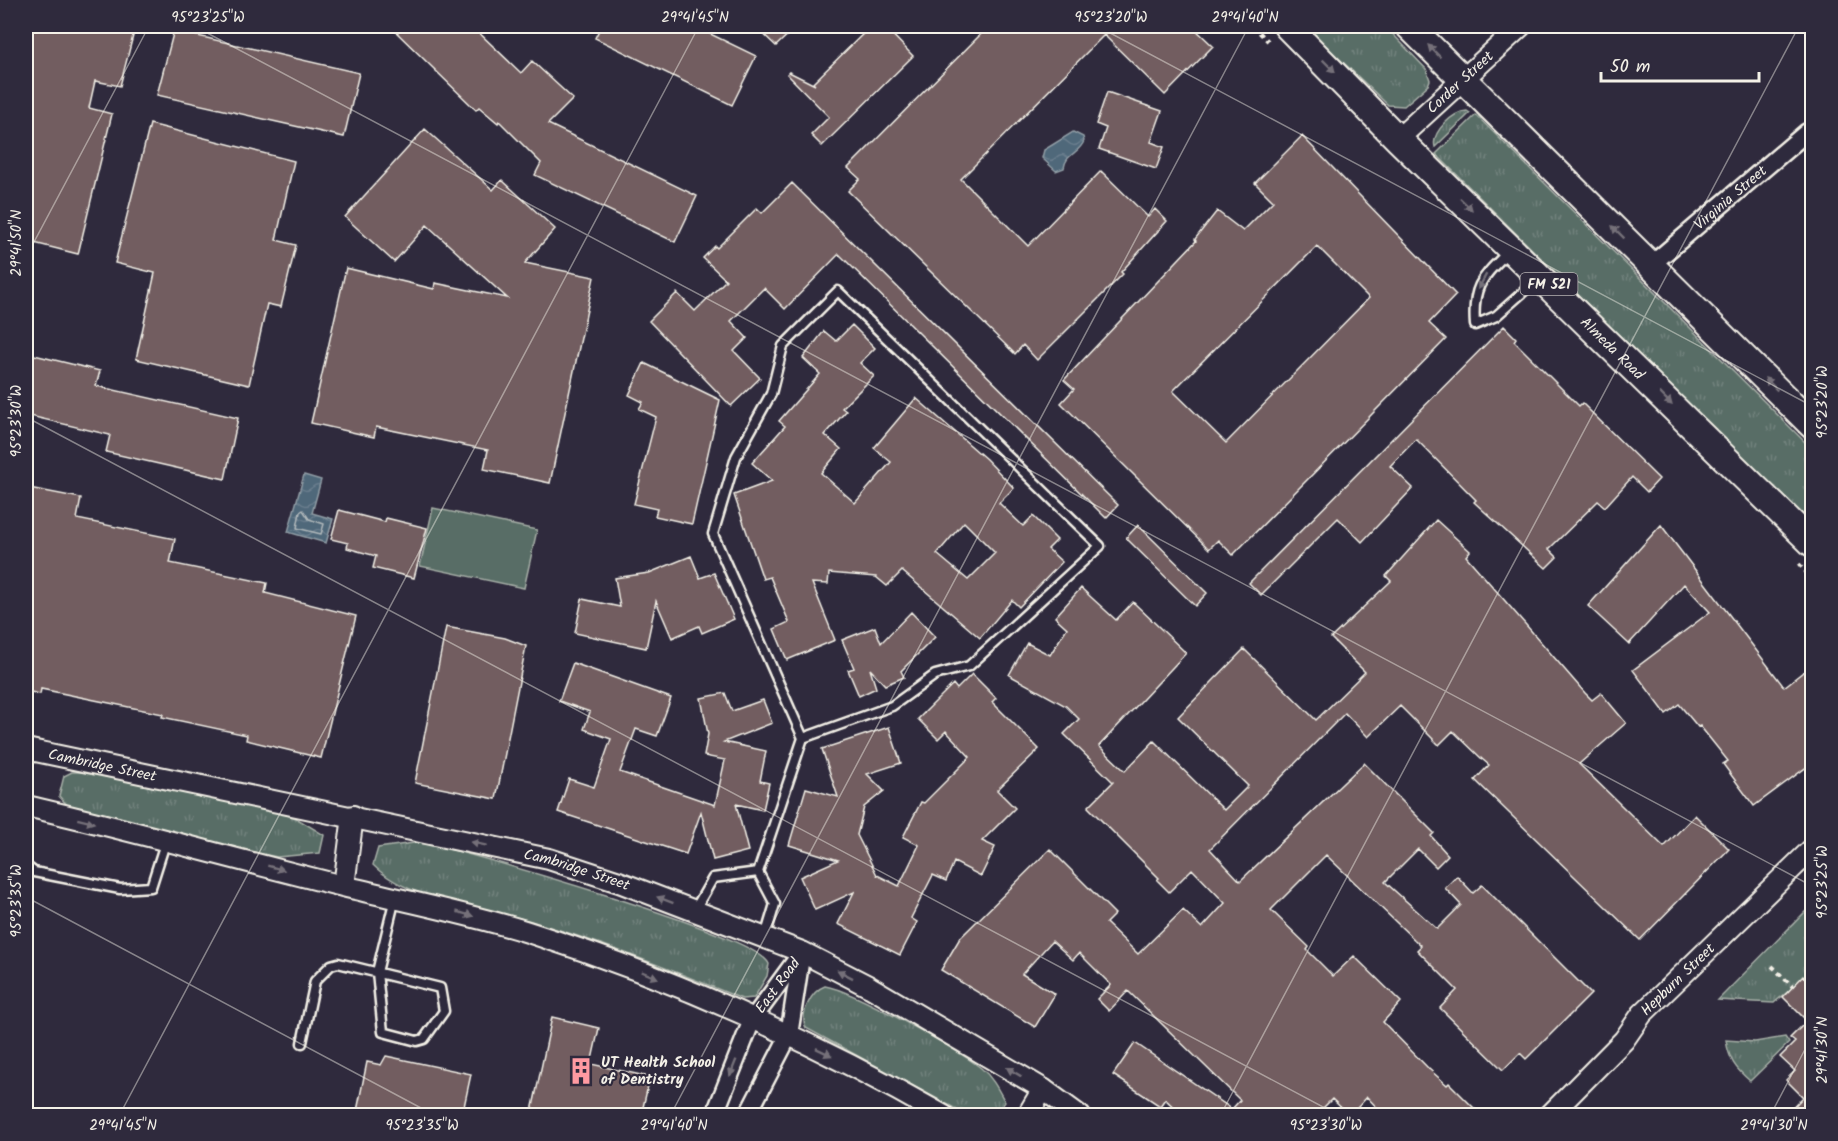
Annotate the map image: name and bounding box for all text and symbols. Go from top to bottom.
text: 95°23'25"W [171,6,245,30]
text: 29°41'45"N [661,6,729,30]
text: 95°23'20"W [1075,6,1148,30]
text: 29°41'40"N [1211,6,1279,30]
one-way arrow [1427,44,1441,58]
street label: Corder Street [1421,45,1500,120]
scale bar [1601,45,1758,83]
text: 50 m [1610,53,1650,82]
one-way arrow [1321,59,1336,73]
street label: Virginia Street [1689,160,1773,237]
one-way arrow [1459,197,1473,211]
text: 29°41'50"N [5,210,29,276]
one-way arrow [1611,226,1625,240]
road number: FM 521 [1520,273,1578,295]
one-way arrow [1477,274,1487,291]
street label: Almeda Road [1574,312,1650,387]
text: 95°23'20"W [1811,365,1835,438]
one-way arrow [1764,377,1778,392]
text: 95°23'30"W [5,384,29,457]
one-way arrow [1659,391,1673,405]
street label: Cambridge Street [46,743,159,789]
one-way arrow [77,816,95,826]
one-way arrow [469,839,488,848]
street label: Cambridge Street [521,843,633,898]
text: 95°23'25"W [1811,845,1835,919]
text: 95°23'35"W [5,864,29,938]
one-way arrow [267,864,285,873]
one-way arrow [656,894,674,904]
one-way arrow [456,910,474,919]
street label: Hepburn Street [1635,938,1721,1022]
street label: East Road [749,953,807,1019]
one-way arrow [837,969,854,979]
one-way arrow [641,971,658,980]
text: 29°41'30"N [1811,1016,1835,1084]
one-way arrow [815,1047,833,1057]
place label: UT Health School of Dentistry [601,1051,715,1092]
building icon: UT Health School of Dentistry [566,1056,596,1086]
one-way arrow [728,1059,738,1077]
one-way arrow [1006,1067,1022,1078]
text: 29°41'45"N [89,1114,157,1138]
text: 95°23'35"W [385,1114,459,1138]
text: 29°41'40"N [640,1114,708,1138]
text: 95°23'30"W [1290,1114,1363,1138]
text: 29°41'30"N [1740,1114,1808,1138]

